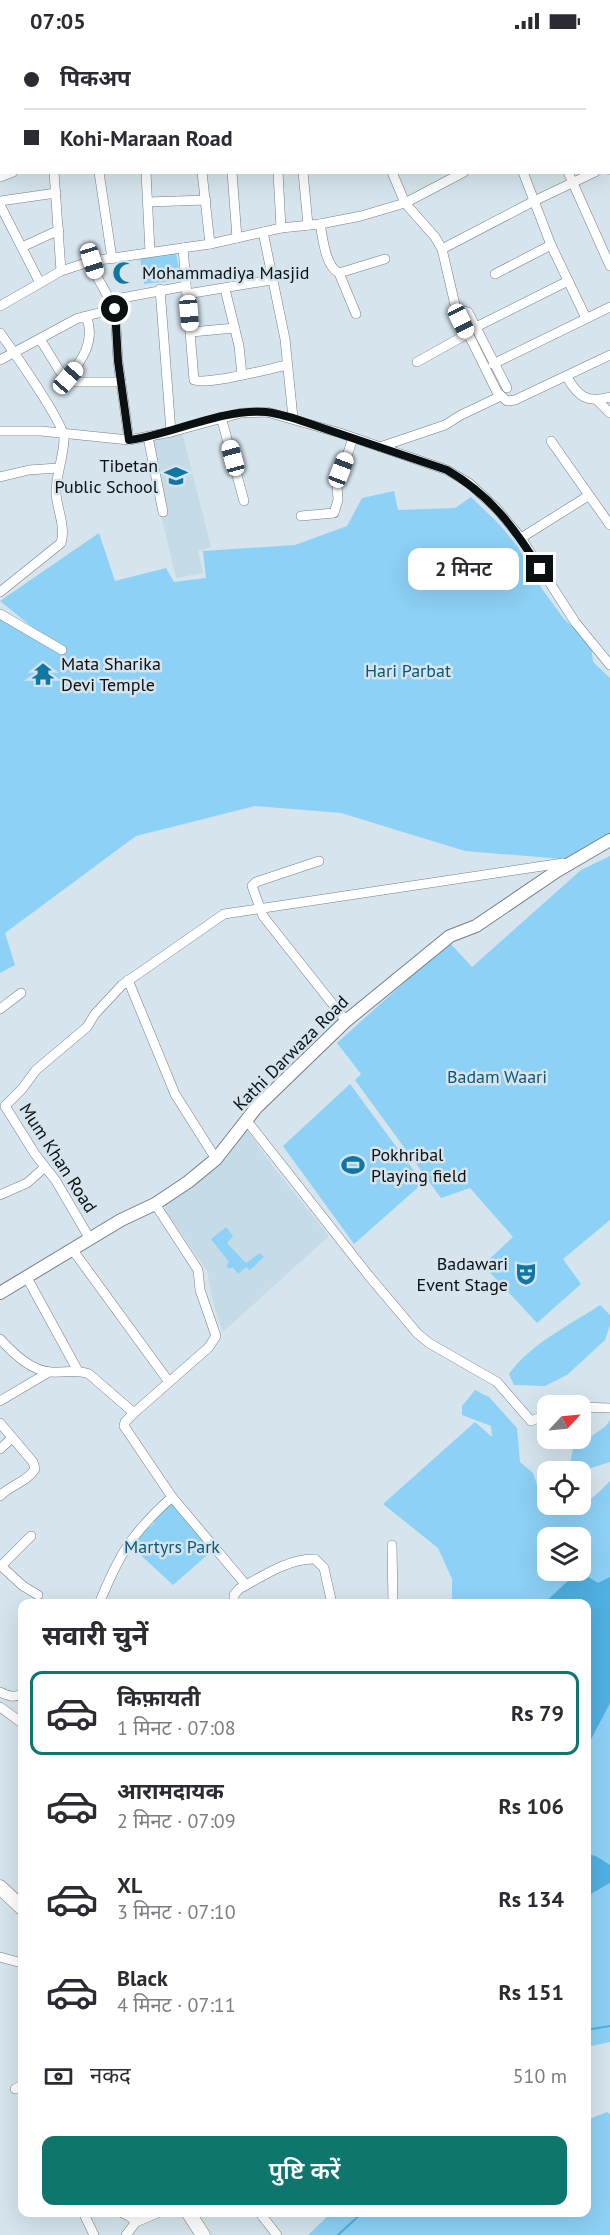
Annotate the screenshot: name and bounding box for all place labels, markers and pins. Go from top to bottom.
mosque icon: Mohammadiya Masjid [111,260,137,286]
place label: Mohammadiya Masjid [142,261,310,284]
place label: Tibetan Public School [55,454,159,498]
school or university icon: Tibetan Public School [163,463,189,489]
place label: Mata Sharika Devi Temple [61,652,161,696]
temple icon: Mata Sharika Devi Temple [30,661,56,687]
place label: Pokhribal Playing field [371,1143,467,1187]
sports icon: Pokhribal Playing field [340,1152,366,1178]
place label: Badawari Event Stage [417,1252,508,1296]
theatre icon: Badawari Event Stage [513,1261,539,1287]

